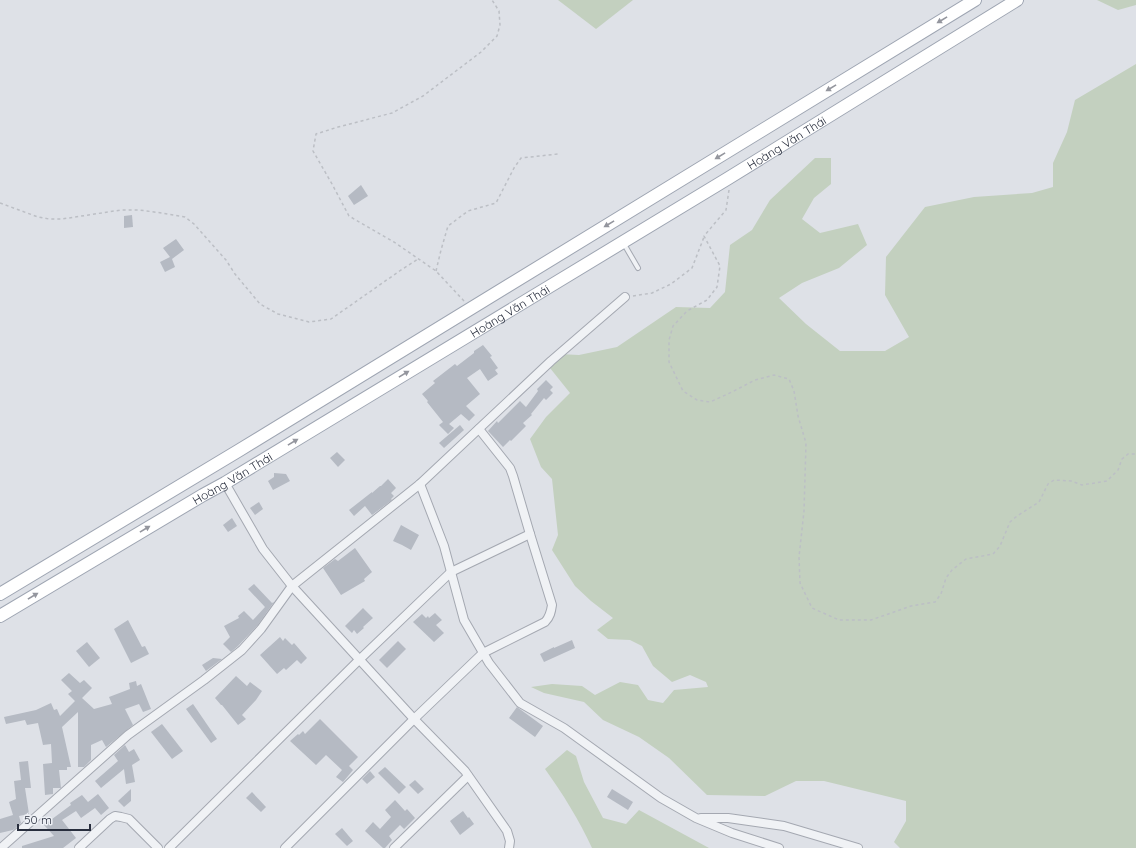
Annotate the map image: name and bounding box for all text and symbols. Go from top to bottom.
one-way arrow [936,17,948,24]
one-way arrow [826,84,836,92]
street label: Hoàng Văn Thái [744,112,829,172]
one-way arrow [715,152,725,160]
one-way arrow [603,220,615,227]
street label: Hoàng Văn Thái [467,281,552,340]
one-way arrow [398,371,410,378]
one-way arrow [287,438,299,445]
street label: Hoàng Văn Thái [189,449,275,507]
one-way arrow [139,526,151,533]
one-way arrow [27,593,39,600]
scale bar [18,806,90,832]
text: 50 m [24,812,52,827]

